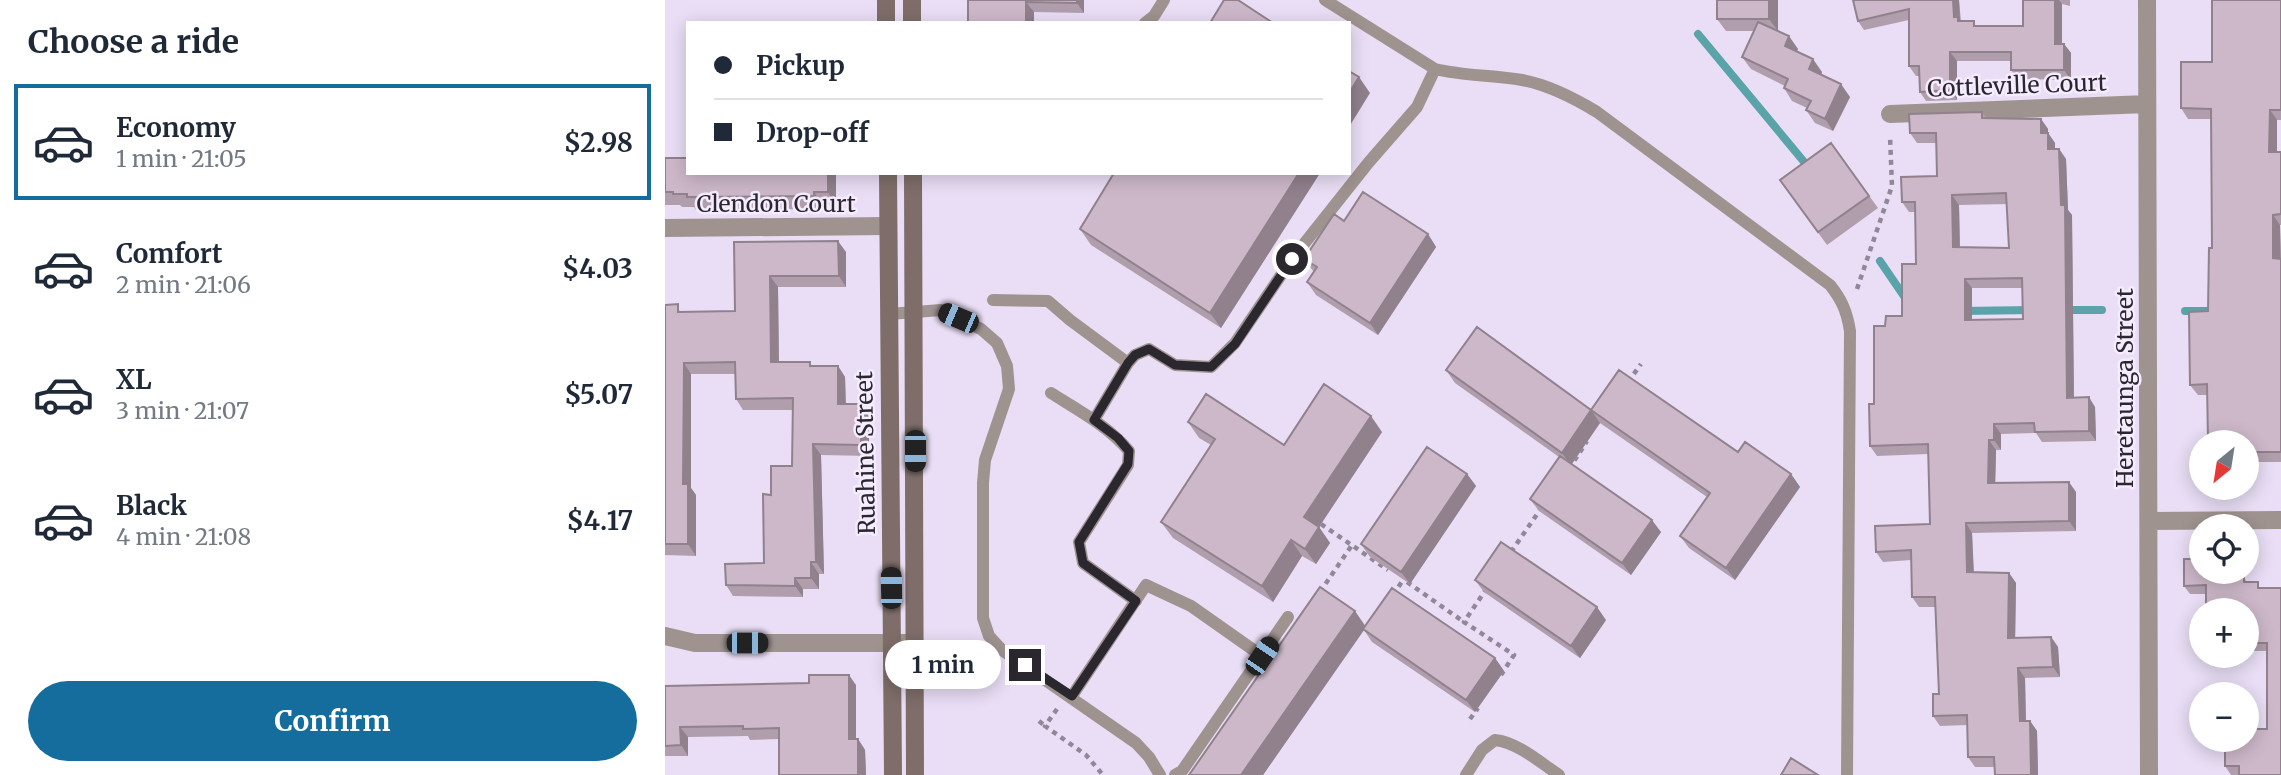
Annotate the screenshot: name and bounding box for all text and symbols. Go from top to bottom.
text: Choose a ride [28,22,239,62]
text: Pickup [756,49,845,82]
street label: Cottleville Court [1927,67,2107,103]
icon: car [32,111,95,174]
text: Economy [116,111,236,144]
text: Drop-off [756,116,869,149]
text: $2.98 [564,126,633,159]
text: 1 min · 21:05 [116,144,247,173]
street label: Clendon Court [696,189,856,218]
icon: car [32,237,95,300]
text: Comfort [116,237,222,270]
route start [1276,243,1308,275]
text: $4.03 [562,252,633,285]
text: 2 min · 21:06 [116,270,251,299]
street label: Heretaunga Street [2110,288,2139,488]
car [935,300,982,336]
icon: car [32,363,95,426]
text: XL [116,363,152,396]
street label: Ruahine Street [849,371,881,535]
text: $5.07 [564,378,633,411]
text: 3 min · 21:07 [116,396,249,425]
car [905,430,926,472]
north arrow [2189,430,2259,500]
map controls [2189,430,2259,752]
icon: car [32,489,95,552]
text: Black [116,489,187,522]
text: $4.17 [566,504,633,537]
button: locate [2189,514,2259,584]
text: 4 min · 21:08 [116,522,251,551]
car [881,567,902,609]
button: + [2189,598,2259,668]
car [727,633,769,654]
car [1242,633,1283,679]
callout: 1 min [885,640,1001,690]
route end [1009,649,1041,681]
text: 1 min [912,650,974,679]
button: Confirm [28,681,637,761]
button: − [2189,682,2259,752]

